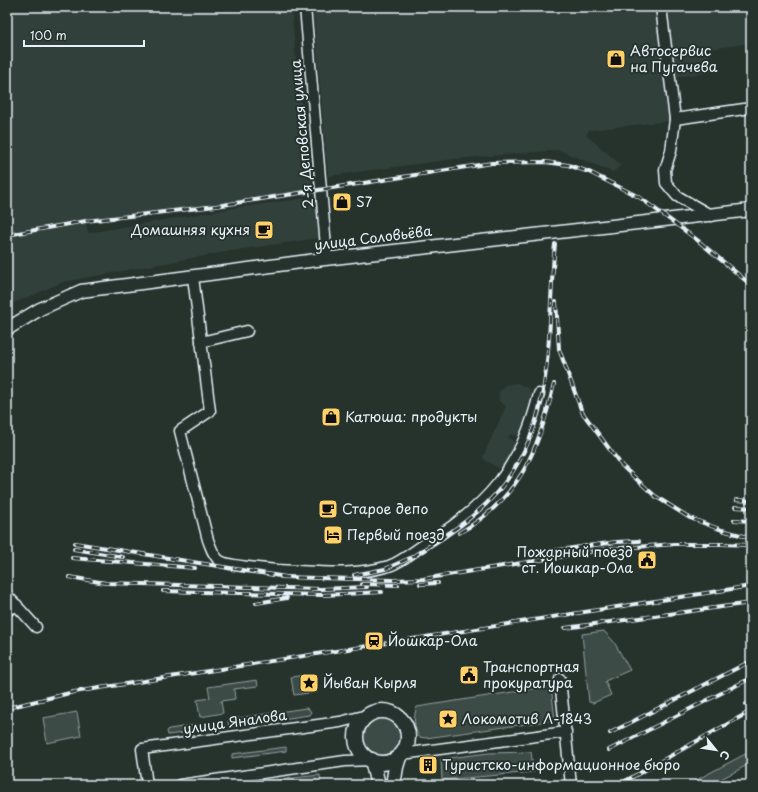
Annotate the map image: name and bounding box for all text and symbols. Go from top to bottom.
scale bar [24,22,144,48]
text: 100 m [30,26,67,44]
place label: Автосервис на Пугачева [630,40,718,77]
shop icon: Автосервис на Пугачева [605,48,627,70]
street label: 2-я Деповская улица [285,59,318,209]
shop icon: S7 [331,191,353,213]
place label: S7 [356,191,373,212]
place label: Домашняя кухня [130,219,250,240]
cafe icon: Домашняя кухня [253,219,275,241]
street label: улица Соловьёва [313,220,433,255]
shop icon: Катюша: продукты [320,406,342,428]
place label: Катюша: продукты [345,406,477,427]
cafe icon: Старое депо [317,498,339,520]
place label: Старое депо [342,498,429,519]
hotel icon: Первый поезд [322,524,344,546]
place label: Первый поезд [347,524,445,545]
place label: Пожарный поезд ст. Йошкар-Ола [517,541,633,578]
public building icon: Пожарный поезд ст. Йошкар-Ола [636,549,658,571]
station icon: Йошкар-Ола [363,630,385,652]
place label: Йошкар-Ола [388,630,478,651]
place label: Транспортная прокуратура [483,656,580,693]
public building icon: Транспортная прокуратура [458,664,480,686]
place icon: Йыван Кырля [298,672,320,694]
place label: Йыван Кырля [323,672,417,693]
street label: улица Яналова [182,704,288,739]
place icon: Локомотив Л-1843 [437,708,459,730]
place label: Локомотив Л-1843 [462,708,592,729]
north arrow [696,730,736,770]
text: С [716,747,735,763]
building icon: Туристско-информационное бюро [417,754,439,776]
place label: Туристско-информационное бюро [442,754,680,775]

